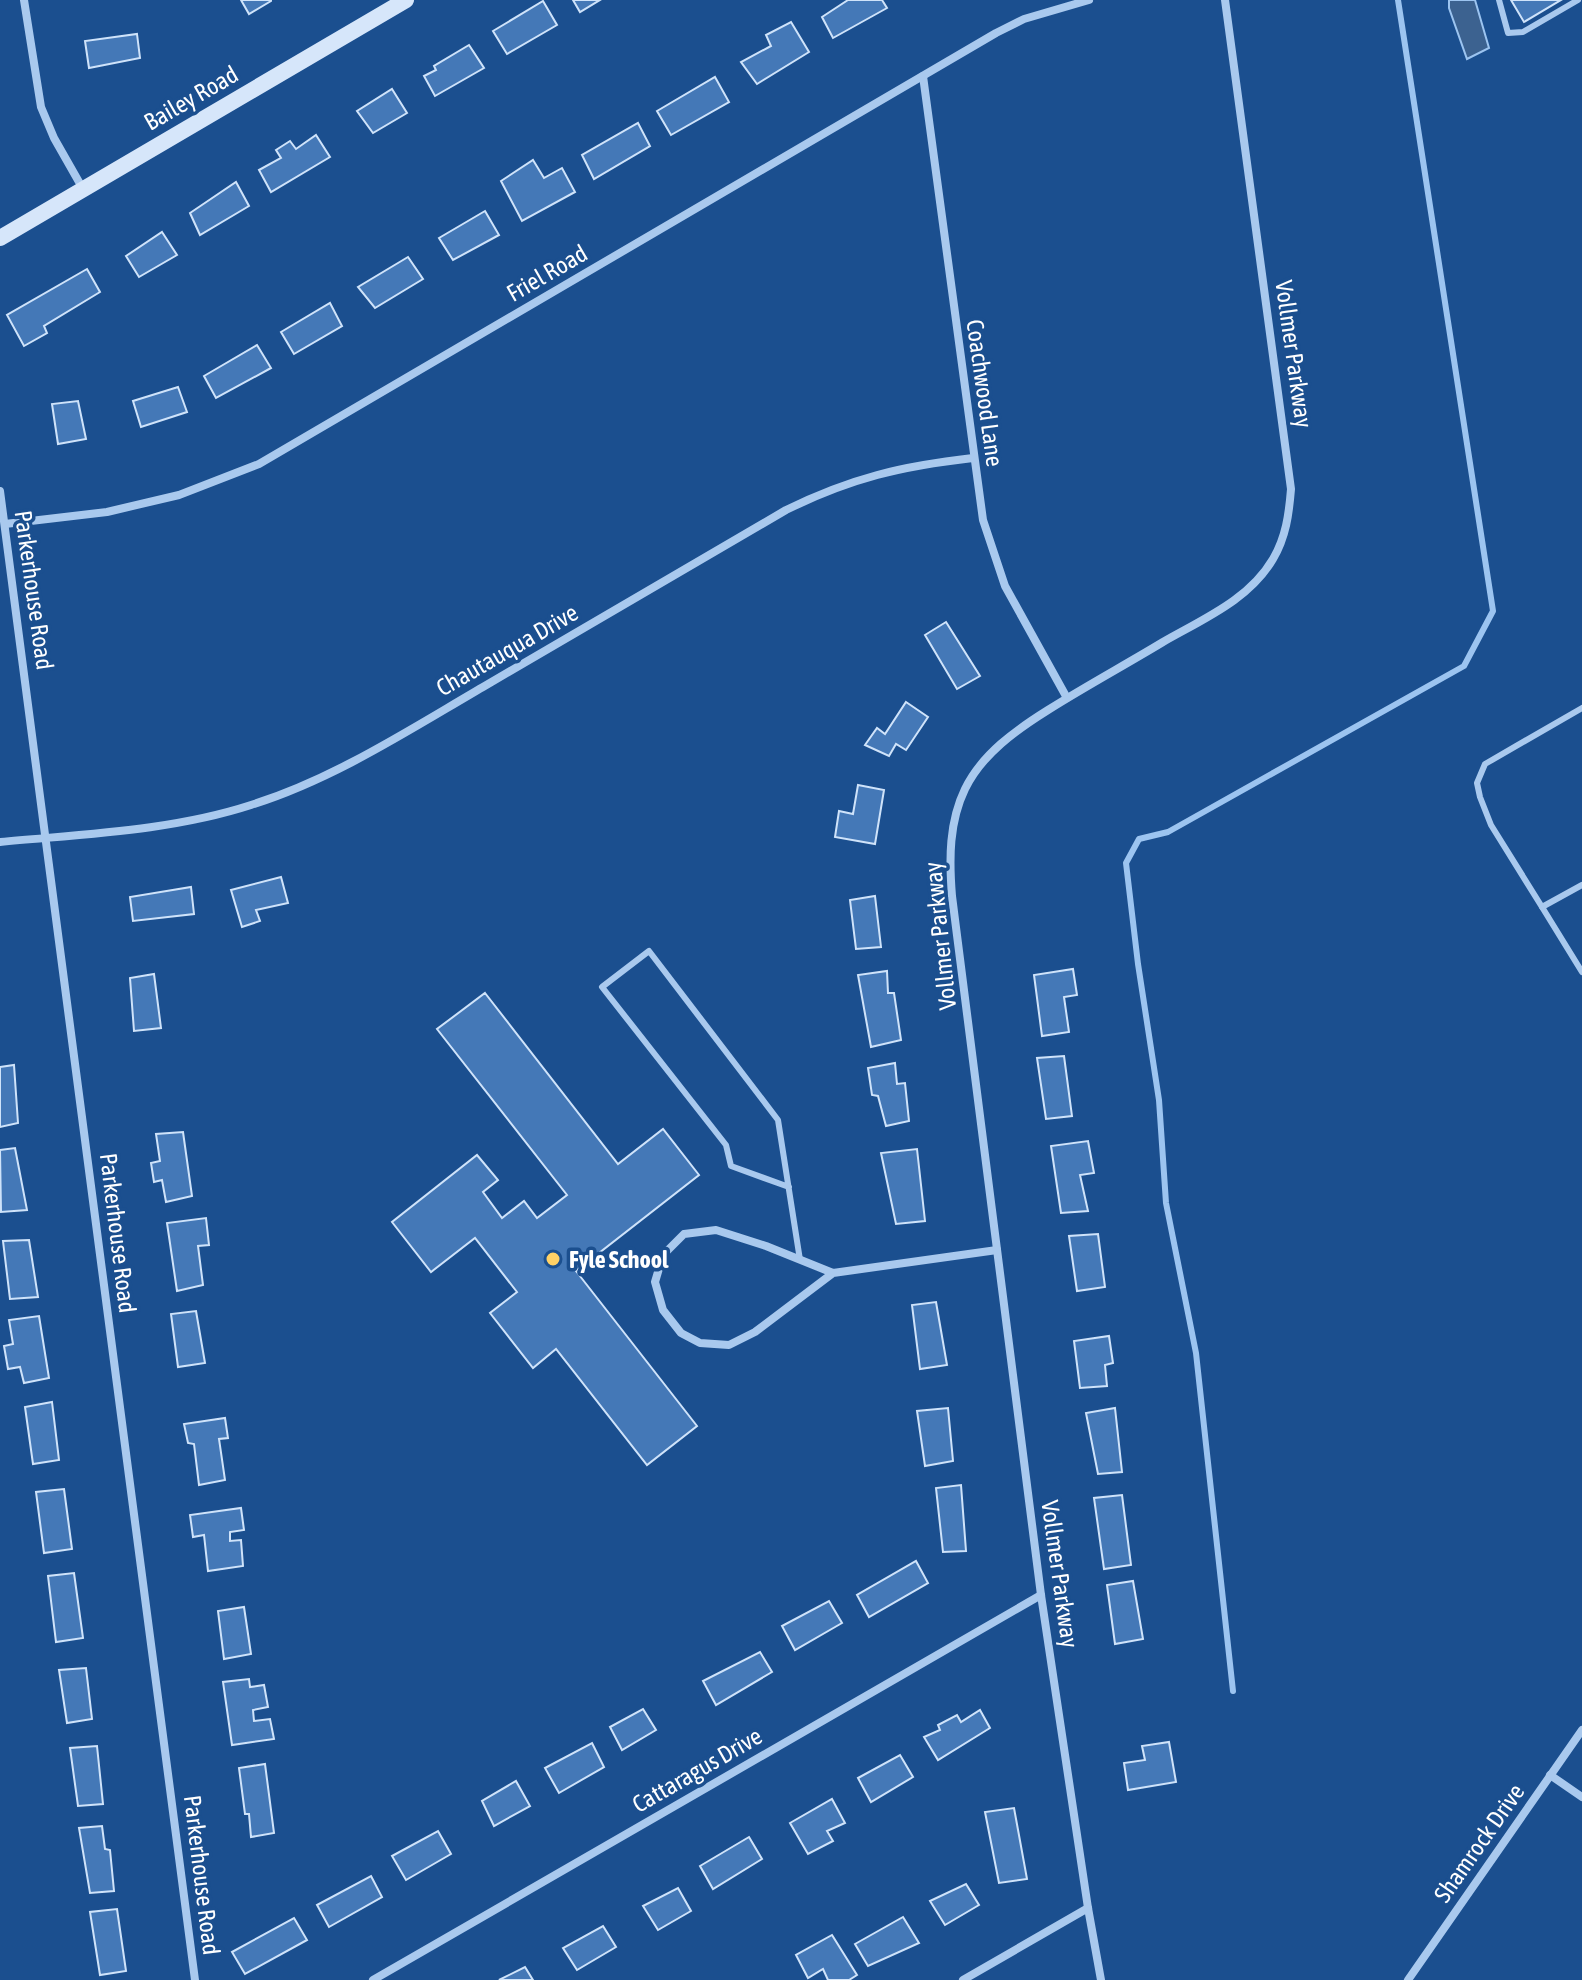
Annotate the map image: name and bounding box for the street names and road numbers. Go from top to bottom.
street label: Bailey Road [139,60,243,136]
street label: Friel Road [502,239,592,307]
street label: Vollmer Parkway [1270,278,1318,430]
street label: Coachwood Lane [961,318,1009,468]
street label: Parkerhouse Road [9,509,59,671]
street label: Chautauqua Drive [431,599,583,701]
street label: Vollmer Parkway [919,860,961,1011]
street label: Parkerhouse Road [95,1152,141,1314]
street label: Vollmer Parkway [1036,1498,1084,1650]
street label: Cattaragus Drive [627,1722,767,1818]
street label: Shamrock Drive [1428,1779,1530,1907]
street label: Parkerhouse Road [179,1794,225,1956]

